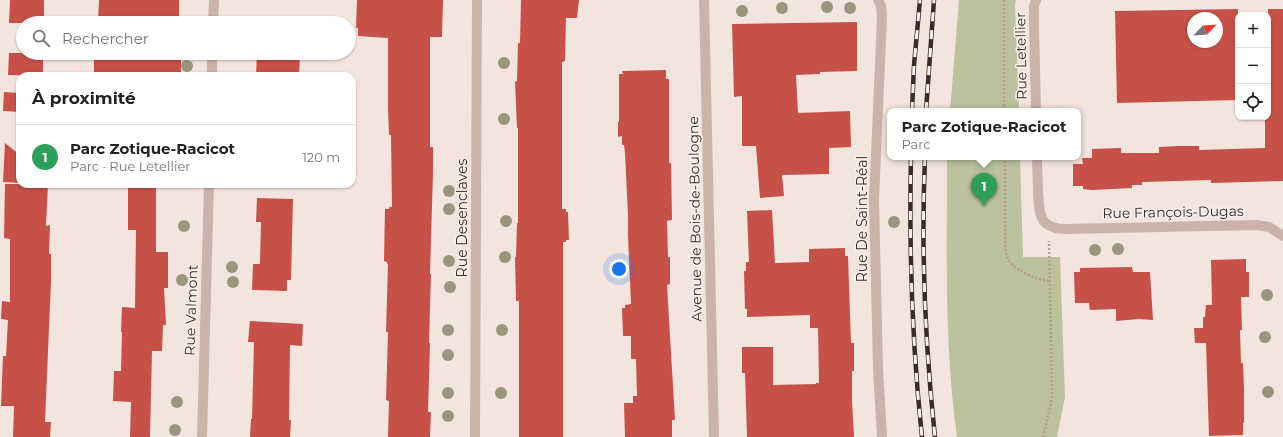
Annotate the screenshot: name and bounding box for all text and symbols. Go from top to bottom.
street label: Rue Letellier [1011,12,1031,100]
north arrow [1187,12,1223,48]
map controls [1235,12,1271,120]
button: + [1235,12,1271,48]
search box [16,16,356,60]
icon: search [30,27,52,49]
text: Rechercher [62,29,149,48]
button: − [1235,48,1271,84]
button: locate [1235,84,1271,120]
text: À proximité [32,88,136,108]
popup [887,108,1081,160]
street label: Avenue de Bois-de-Boulogne [684,116,706,322]
text: Parc Zotique-Racicot [901,117,1067,136]
text: Parc [901,136,931,152]
text: Parc Zotique-Racicot [70,139,235,158]
text: 1 [42,149,48,165]
text: 120 m [302,149,340,165]
street label: Rue De Saint-Réal [853,156,871,282]
text: Parc · Rue Letellier [70,158,191,174]
street label: Rue Desenclaves [453,158,471,277]
pin: 1 [971,173,997,206]
street label: Rue François-Dugas [1102,202,1244,222]
your location [609,259,629,279]
street label: Rue Valmont [180,264,202,356]

